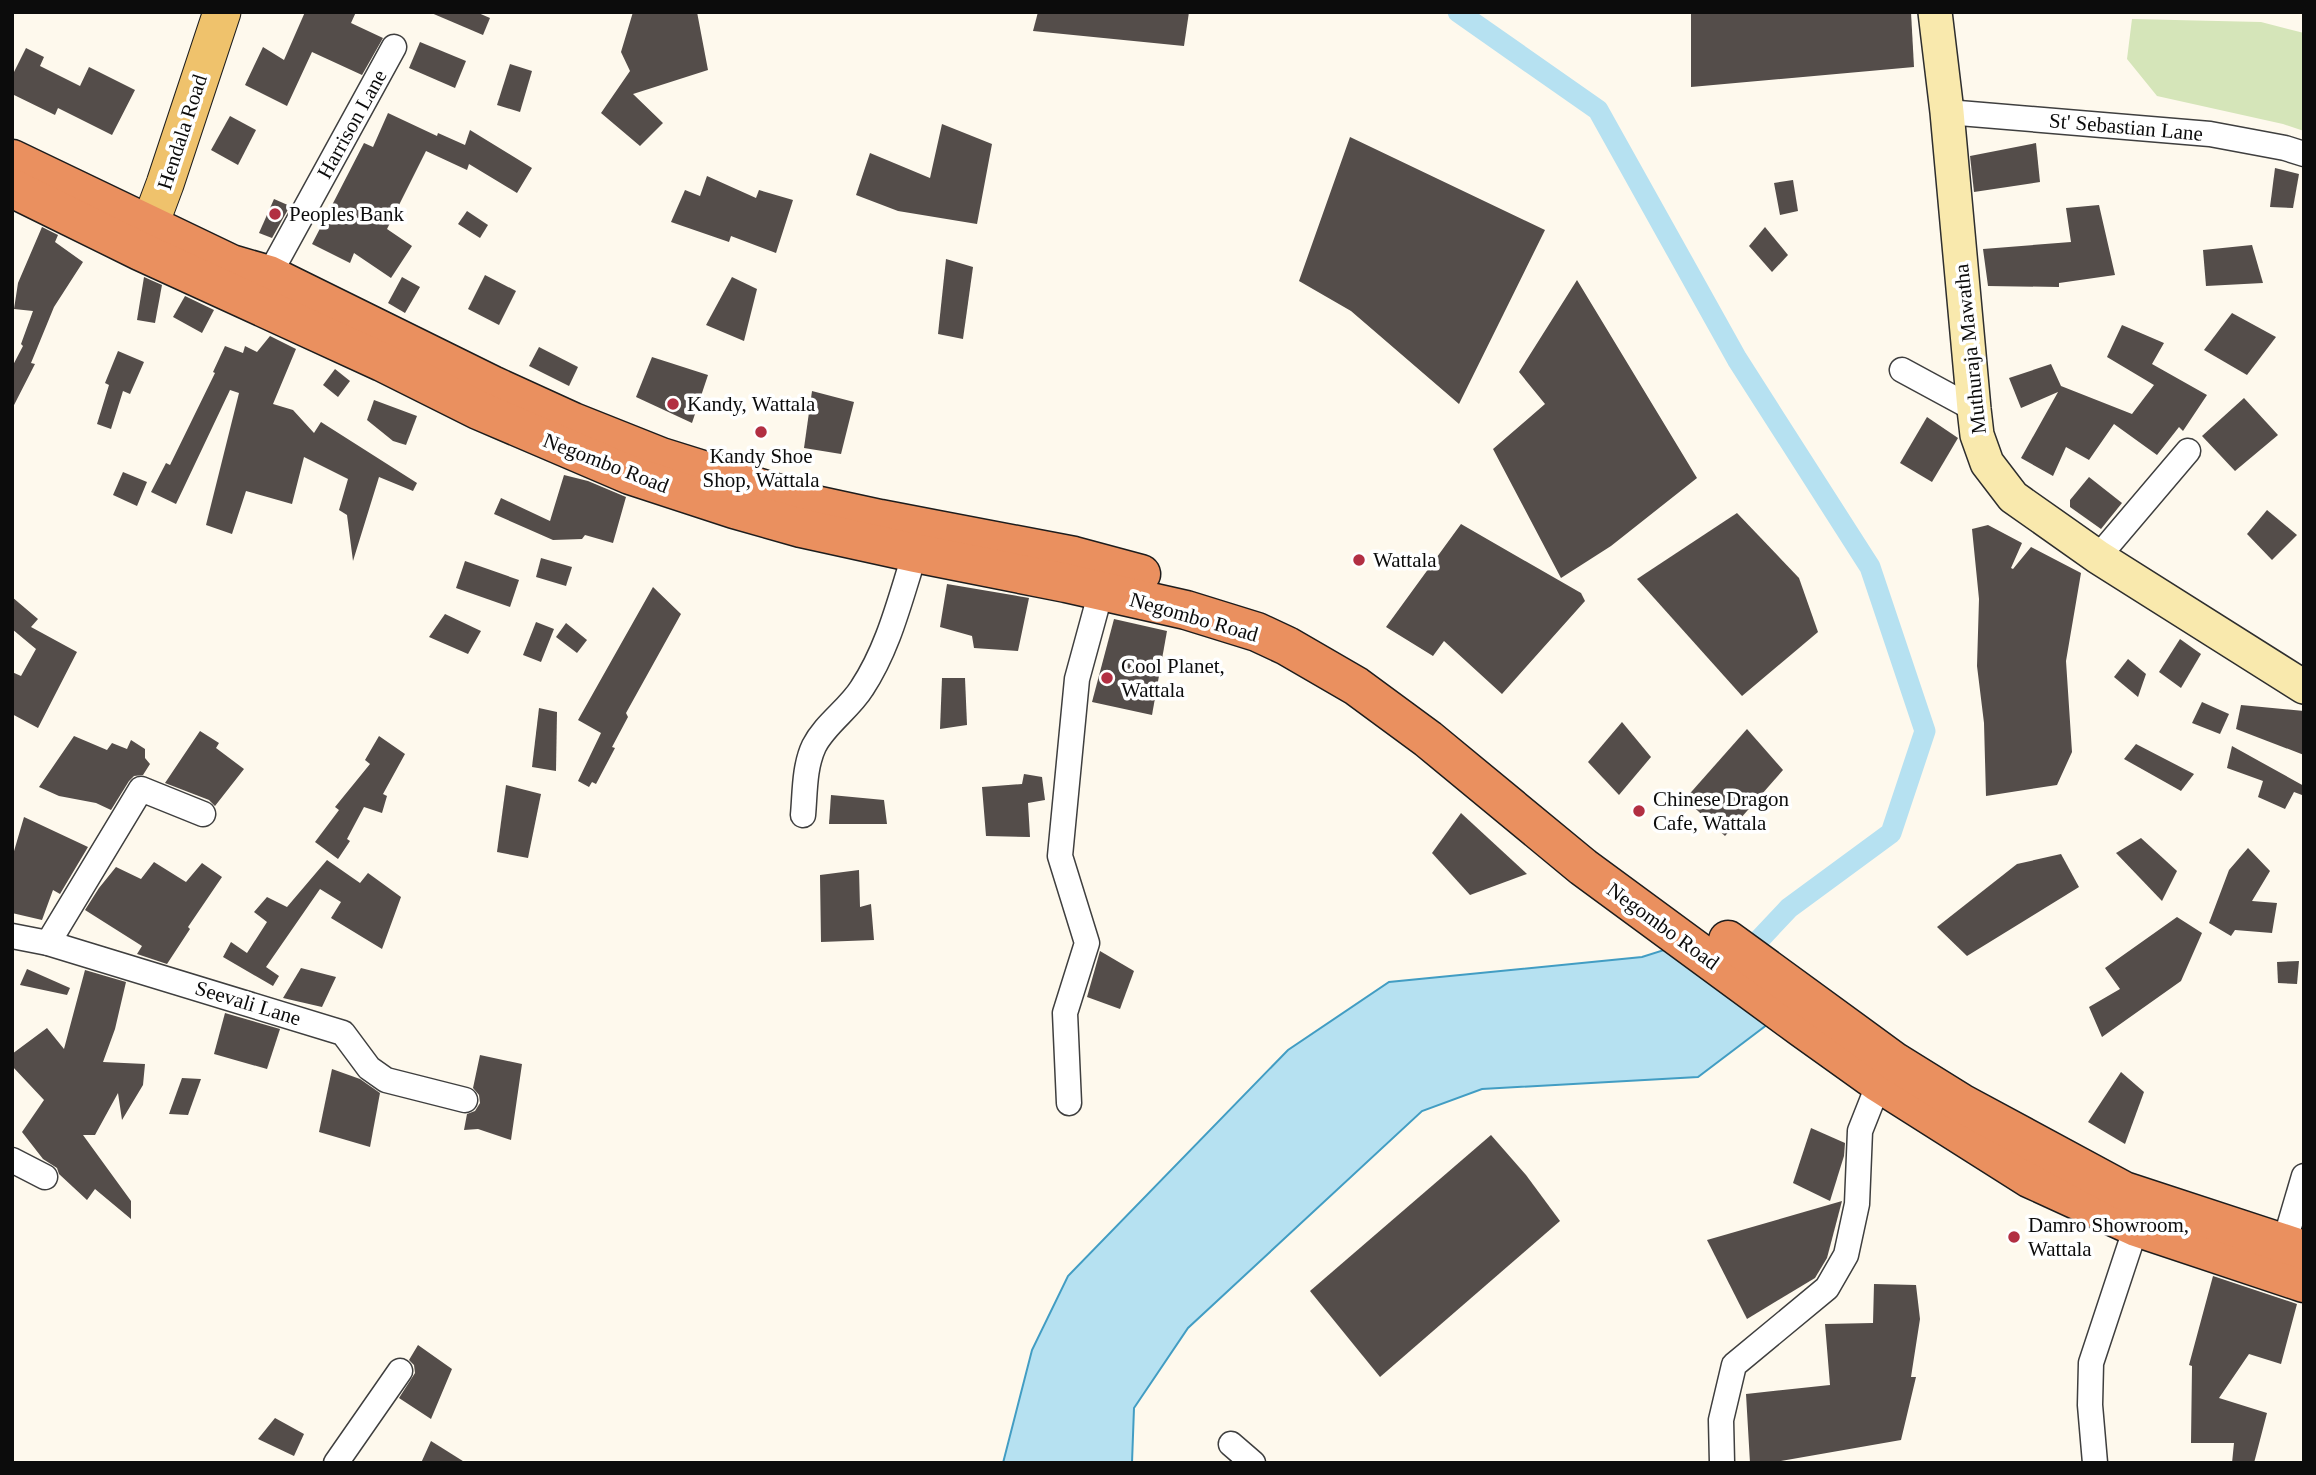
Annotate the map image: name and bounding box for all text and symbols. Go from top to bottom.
street label: Harrison Lane [312,65,392,183]
street label: Hendala Road [152,71,212,193]
street label: St' Sebastian Lane [2048,108,2204,146]
place label: Peoples Bank [289,202,404,226]
marker: Peoples Bank [267,206,283,222]
street label: Muthuraja Mawatha [1949,262,1991,435]
place label: Kandy, Wattala [687,392,816,416]
marker: Kandy, Wattala [665,396,681,412]
marker: Kandy Shoe Shop, Wattala [753,424,769,440]
street label: Negombo Road [540,428,673,498]
place label: Kandy Shoe Shop, Wattala [703,444,820,492]
place label: Wattala [1373,548,1437,572]
marker: Wattala [1351,552,1367,568]
street label: Negombo Road [1127,587,1261,647]
place label: Cool Planet, Wattala [1121,654,1225,702]
marker: Cool Planet, Wattala [1099,670,1115,686]
place label: Chinese Dragon Cafe, Wattala [1653,787,1789,835]
marker: Chinese Dragon Cafe, Wattala [1631,803,1647,819]
street label: Negombo Road [1602,877,1724,975]
street label: Seevali Lane [192,976,304,1030]
place label: Damro Showroom, Wattala [2028,1213,2189,1261]
marker: Damro Showroom, Wattala [2006,1229,2022,1245]

